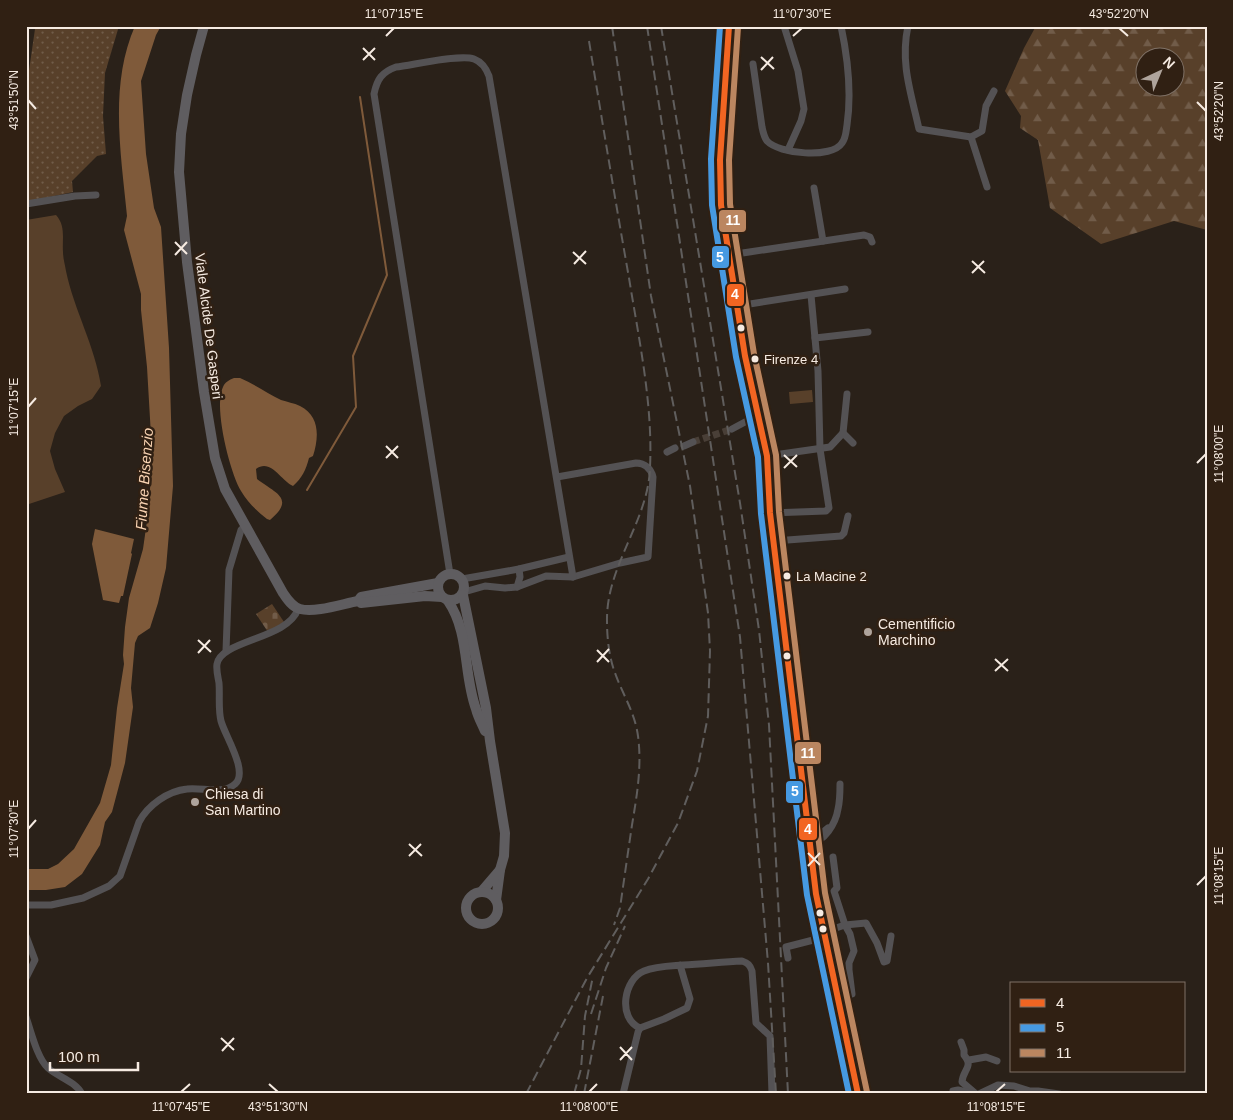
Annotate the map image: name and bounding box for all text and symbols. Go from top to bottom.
text: 11°07'15"E [365,7,423,21]
text: 11°07'30"E [773,7,831,21]
text: 43°52'20"N [1089,7,1149,21]
north arrow [1136,48,1186,98]
text: N [1160,53,1178,72]
text: 43°51'50"N [7,70,21,130]
text: 43°52'20"N [1212,81,1226,141]
line badge: 11 [718,209,747,233]
text: 11 [726,212,741,228]
line badge: 5 [711,245,730,269]
text: 5 [716,249,724,265]
street label: Viale Alcide De Gasperi [192,252,226,400]
line badge: 4 [726,283,745,307]
text: 4 [731,286,739,302]
unlabelled marker [736,323,746,333]
place label: Firenze 4 [764,352,818,367]
marker: Firenze 4 [750,354,760,364]
text: 11°07'15"E [7,378,21,436]
text: 11°08'00"E [1212,425,1226,483]
water label: Fiume Bisenzio [132,427,156,531]
place label: La Macine 2 [796,569,867,584]
marker: La Macine 2 [782,571,792,581]
place label: Cementificio Marchino [878,616,955,648]
marker: Cementificio Marchino [862,626,874,638]
unlabelled marker [782,651,792,661]
line badge: 11 [794,741,822,765]
text: 11 [801,745,816,761]
line badge: 5 [785,780,804,804]
text: 5 [791,783,799,799]
place label: Chiesa di San Martino [205,786,281,818]
marker: Chiesa di San Martino [189,796,201,808]
text: 11°07'30"E [7,800,21,858]
line badge: 4 [798,817,818,841]
text: 4 [804,821,812,837]
text: 11°08'15"E [1212,847,1226,905]
unlabelled marker [815,908,825,918]
unlabelled marker [818,924,828,934]
legend [1010,982,1186,1072]
text: 4 [1056,994,1064,1011]
text: 5 [1056,1018,1064,1035]
scale bar [50,1040,138,1072]
text: 11 [1056,1044,1072,1061]
text: 100 m [58,1048,100,1065]
text: 11°07'45"E [152,1100,210,1114]
text: 43°51'30"N [248,1100,308,1114]
text: 11°08'00"E [560,1100,618,1114]
text: 11°08'15"E [967,1100,1025,1114]

